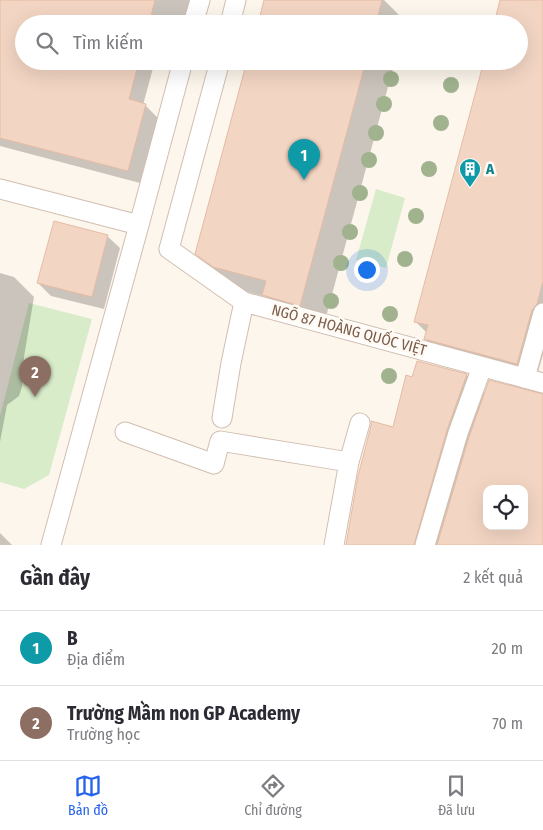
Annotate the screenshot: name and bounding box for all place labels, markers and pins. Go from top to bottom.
pin: 1 [288,139,320,180]
building icon: A [458,157,482,188]
place label: A [485,160,495,178]
pin: 2 [19,356,51,397]

